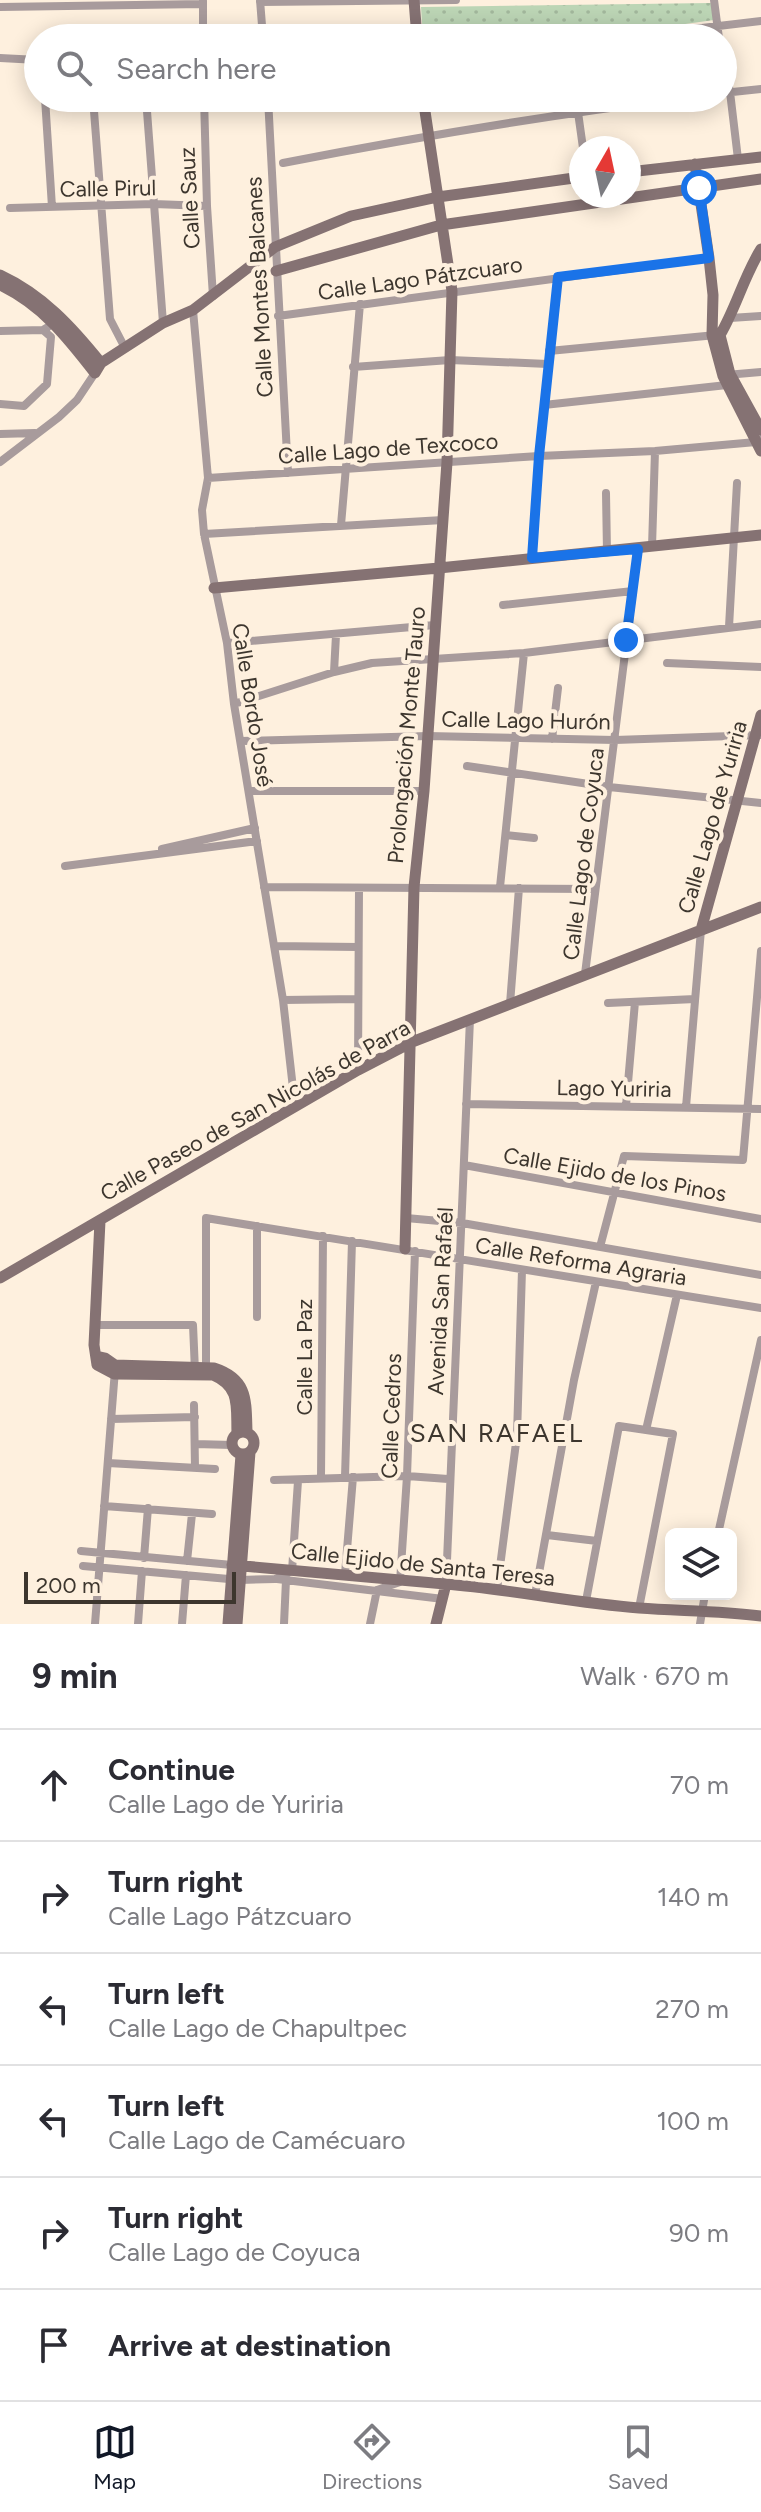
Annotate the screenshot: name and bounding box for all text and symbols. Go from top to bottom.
search box [24,24,737,112]
icon: search [52,46,96,90]
text: Search here [116,50,276,87]
north arrow [569,136,641,208]
street label: Calle Sauz [173,146,206,250]
route start [681,170,717,206]
street label: Calle Pirul [59,174,157,203]
street label: Calle Montes Balcanes [240,176,279,398]
street label: Calle Lago Pátzcuaro [316,251,524,306]
street label: Calle Lago de Texcoco [277,427,499,470]
street label: Prolongación Monte Tauro [382,605,431,865]
street label: Calle Bordo José [226,621,279,789]
route end [608,622,644,658]
street label: Calle Lago Hurón [441,706,611,735]
street label: Calle Lago de Yuriria [672,718,753,917]
street label: Calle Lago de Coyuca [557,746,610,962]
street label: Calle Paseo de San Nicolás de Parra [96,1014,415,1207]
street label: Lago Yuriria [556,1074,672,1103]
street label: Calle Ejido de los Pinos [501,1142,729,1207]
street label: Avenida San Rafaél [422,1206,459,1396]
street label: Calle Reforma Agraria [473,1231,689,1292]
street label: Calle La Paz [291,1299,318,1415]
street label: Calle Cedros [376,1353,407,1479]
district label: SAN RAFAEL [410,1417,584,1449]
map controls [665,1528,737,1600]
button: layers [665,1528,737,1600]
street label: Calle Ejido de Santa Teresa [290,1537,556,1592]
scale bar [24,1568,236,1604]
text: 200 m [36,1572,101,1599]
text: 9 min [32,1656,118,1697]
text: Walk · 670 m [580,1660,729,1692]
text: Continue [108,1751,235,1788]
icon: ahead [32,1763,76,1807]
text: 70 m [670,1769,729,1801]
text: Calle Lago de Yuriria [108,1788,344,1820]
text: Turn right [108,1863,243,1900]
icon: right [32,1875,76,1919]
text: 140 m [657,1881,729,1913]
text: Calle Lago Pátzcuaro [108,1900,352,1932]
text: Turn left [108,1975,225,2012]
icon: left [32,1987,76,2031]
text: 270 m [655,1993,729,2025]
text: Calle Lago de Chapultpec [108,2012,407,2044]
text: Turn left [108,2087,225,2124]
icon: left [32,2099,76,2143]
text: 100 m [656,2105,729,2137]
text: Calle Lago de Camécuaro [108,2124,406,2156]
text: Turn right [108,2199,243,2236]
icon: right [32,2211,76,2255]
text: 90 m [669,2217,729,2249]
text: Calle Lago de Coyuca [108,2236,360,2268]
icon: arrive [32,2323,76,2367]
text: Arrive at destination [108,2327,391,2364]
tab: Map [93,2420,137,2495]
tab: Directions [322,2420,422,2495]
tab: Saved [608,2420,668,2495]

